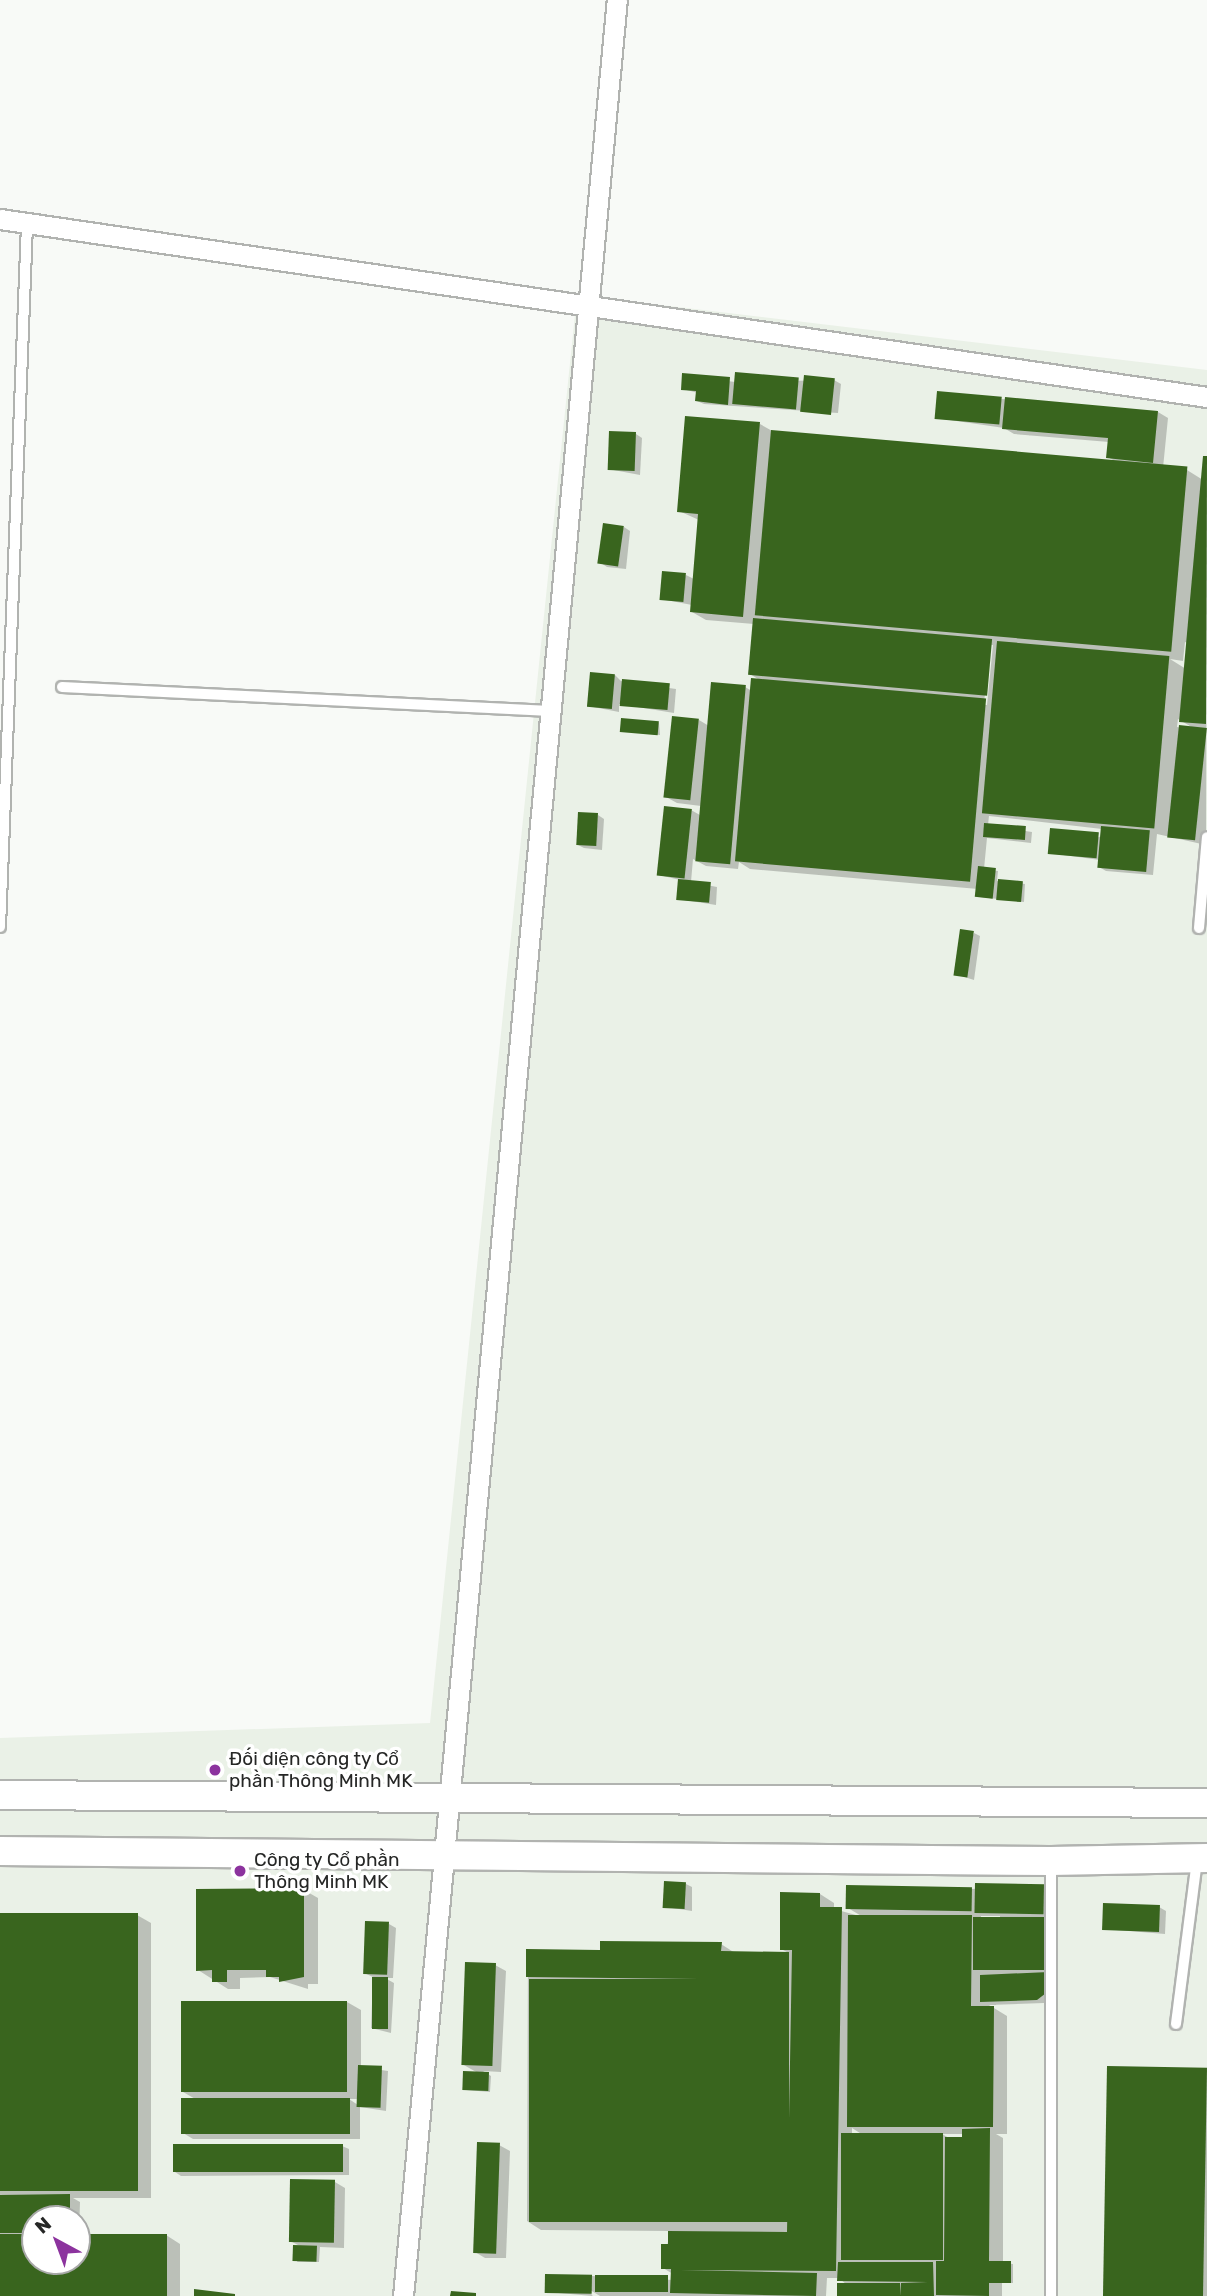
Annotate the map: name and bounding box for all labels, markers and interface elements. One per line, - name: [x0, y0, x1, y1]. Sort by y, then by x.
- place label: Đối diện công ty Cổ phần Thông Minh MK: [229, 1748, 413, 1792]
- marker: Đối diện công ty Cổ phần Thông Minh MK: [207, 1762, 223, 1778]
- place label: Công ty Cổ phần Thông Minh MK: [254, 1849, 400, 1893]
- marker: Công ty Cổ phần Thông Minh MK: [232, 1863, 248, 1879]
- north arrow: [21, 2205, 91, 2275]
- text: N: [30, 2212, 56, 2238]

